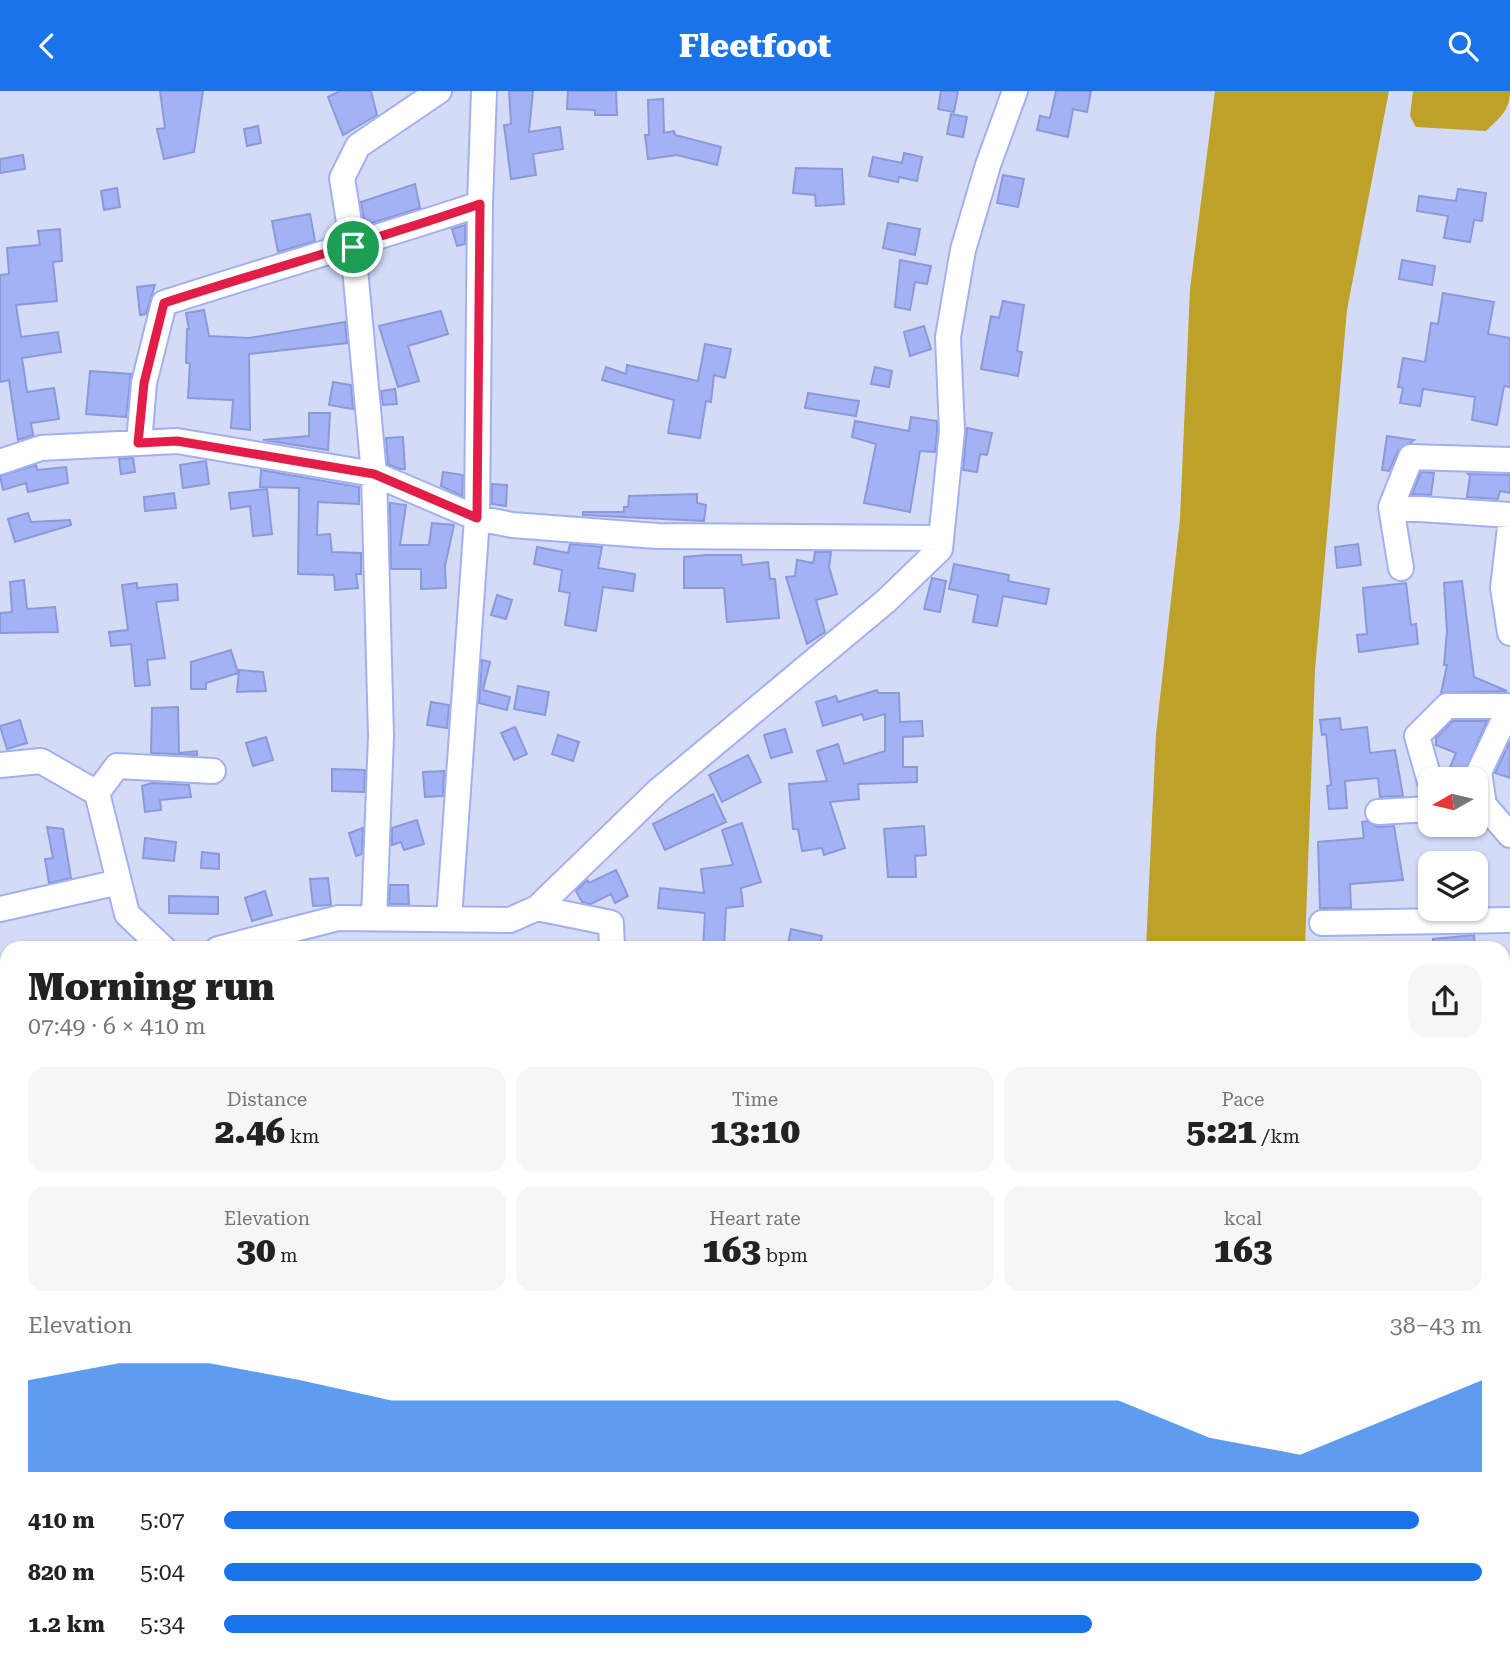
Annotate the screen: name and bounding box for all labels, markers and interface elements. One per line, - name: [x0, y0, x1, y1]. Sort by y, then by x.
- icon: back: [28, 27, 66, 65]
- text: Fleetfoot: [679, 27, 831, 65]
- icon: search: [1444, 27, 1482, 65]
- pin: [323, 217, 383, 277]
- icon: arrive: [334, 228, 372, 266]
- north arrow: [1418, 767, 1488, 837]
- map controls: [1418, 767, 1488, 921]
- button: layers: [1418, 851, 1488, 921]
- button: share: [1408, 964, 1482, 1038]
- text: Morning run: [28, 965, 275, 1009]
- text: 07:49 · 6 × 410 m: [28, 1013, 206, 1040]
- text: Distance: [227, 1088, 307, 1111]
- text: Time: [732, 1088, 778, 1111]
- text: Pace: [1222, 1088, 1264, 1111]
- text: 2.46: [215, 1111, 285, 1152]
- text: 13:10: [710, 1111, 800, 1152]
- text: 5:21: [1186, 1111, 1257, 1152]
- text: km: [285, 1125, 319, 1148]
- text: /km: [1257, 1125, 1300, 1148]
- text: Elevation: [224, 1207, 310, 1230]
- text: Heart rate: [709, 1207, 801, 1230]
- text: kcal: [1224, 1207, 1262, 1230]
- text: 30: [236, 1230, 276, 1271]
- text: 163: [702, 1230, 761, 1271]
- text: 163: [1214, 1230, 1272, 1271]
- text: m: [276, 1244, 298, 1267]
- text: bpm: [761, 1244, 808, 1267]
- text: Elevation: [28, 1312, 132, 1339]
- text: 38–43 m: [1390, 1312, 1482, 1339]
- text: 410 m: [28, 1507, 95, 1534]
- text: 5:07: [140, 1507, 185, 1534]
- text: 820 m: [28, 1559, 95, 1586]
- text: 5:04: [140, 1559, 185, 1586]
- text: 1.2 km: [28, 1611, 105, 1638]
- text: 5:34: [140, 1611, 185, 1638]

